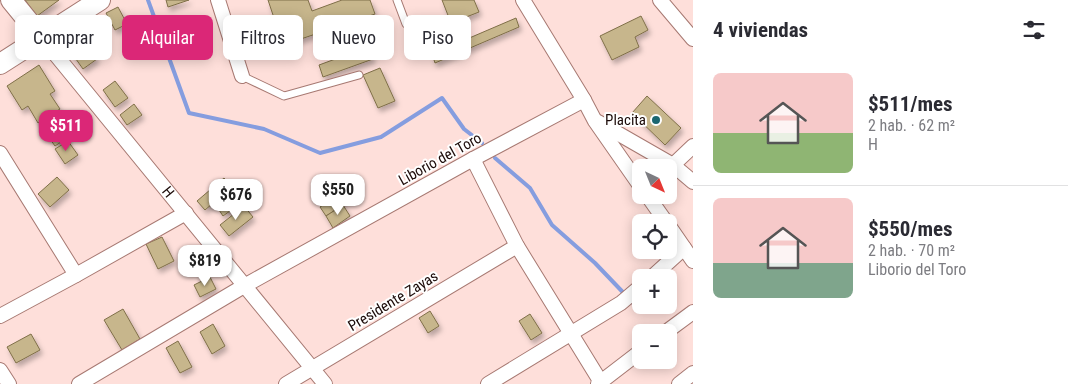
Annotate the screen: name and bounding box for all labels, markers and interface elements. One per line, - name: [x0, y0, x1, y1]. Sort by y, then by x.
- chip: Comprar: [15, 15, 112, 60]
- chip: Alquilar: [122, 15, 213, 60]
- chip: Filtros: [223, 15, 303, 60]
- chip: Nuevo: [313, 15, 394, 60]
- chip: Piso: [404, 15, 471, 60]
- icon: filters: [1020, 16, 1048, 44]
- text: 4 viviendas: [713, 18, 808, 42]
- text: $511/mes: [868, 92, 953, 116]
- icon: home: [753, 93, 813, 153]
- pin: $511: [36, 110, 96, 152]
- place label: Placita: [605, 111, 646, 129]
- marker: Placita: [650, 114, 662, 126]
- text: $511: [50, 116, 82, 135]
- text: 2 hab. · 62 m²: [868, 116, 955, 135]
- street label: Liborio del Toro: [395, 129, 485, 189]
- text: H: [868, 135, 878, 154]
- north arrow: [632, 159, 678, 204]
- map controls: [632, 159, 677, 369]
- pin: $550: [308, 174, 368, 216]
- pin: $676: [206, 178, 266, 221]
- text: $550: [322, 180, 354, 199]
- street label: H: [158, 183, 178, 201]
- text: $676: [220, 185, 252, 204]
- button: locate: [632, 214, 677, 259]
- text: $550/mes: [868, 217, 953, 241]
- icon: home: [753, 218, 813, 278]
- text: 2 hab. · 70 m²: [868, 241, 955, 260]
- pin: $819: [175, 244, 235, 287]
- text: $819: [189, 251, 221, 270]
- text: Liborio del Toro: [868, 260, 966, 279]
- street label: Presidente Zayas: [345, 267, 441, 335]
- button: +: [632, 269, 677, 314]
- button: −: [632, 324, 677, 369]

